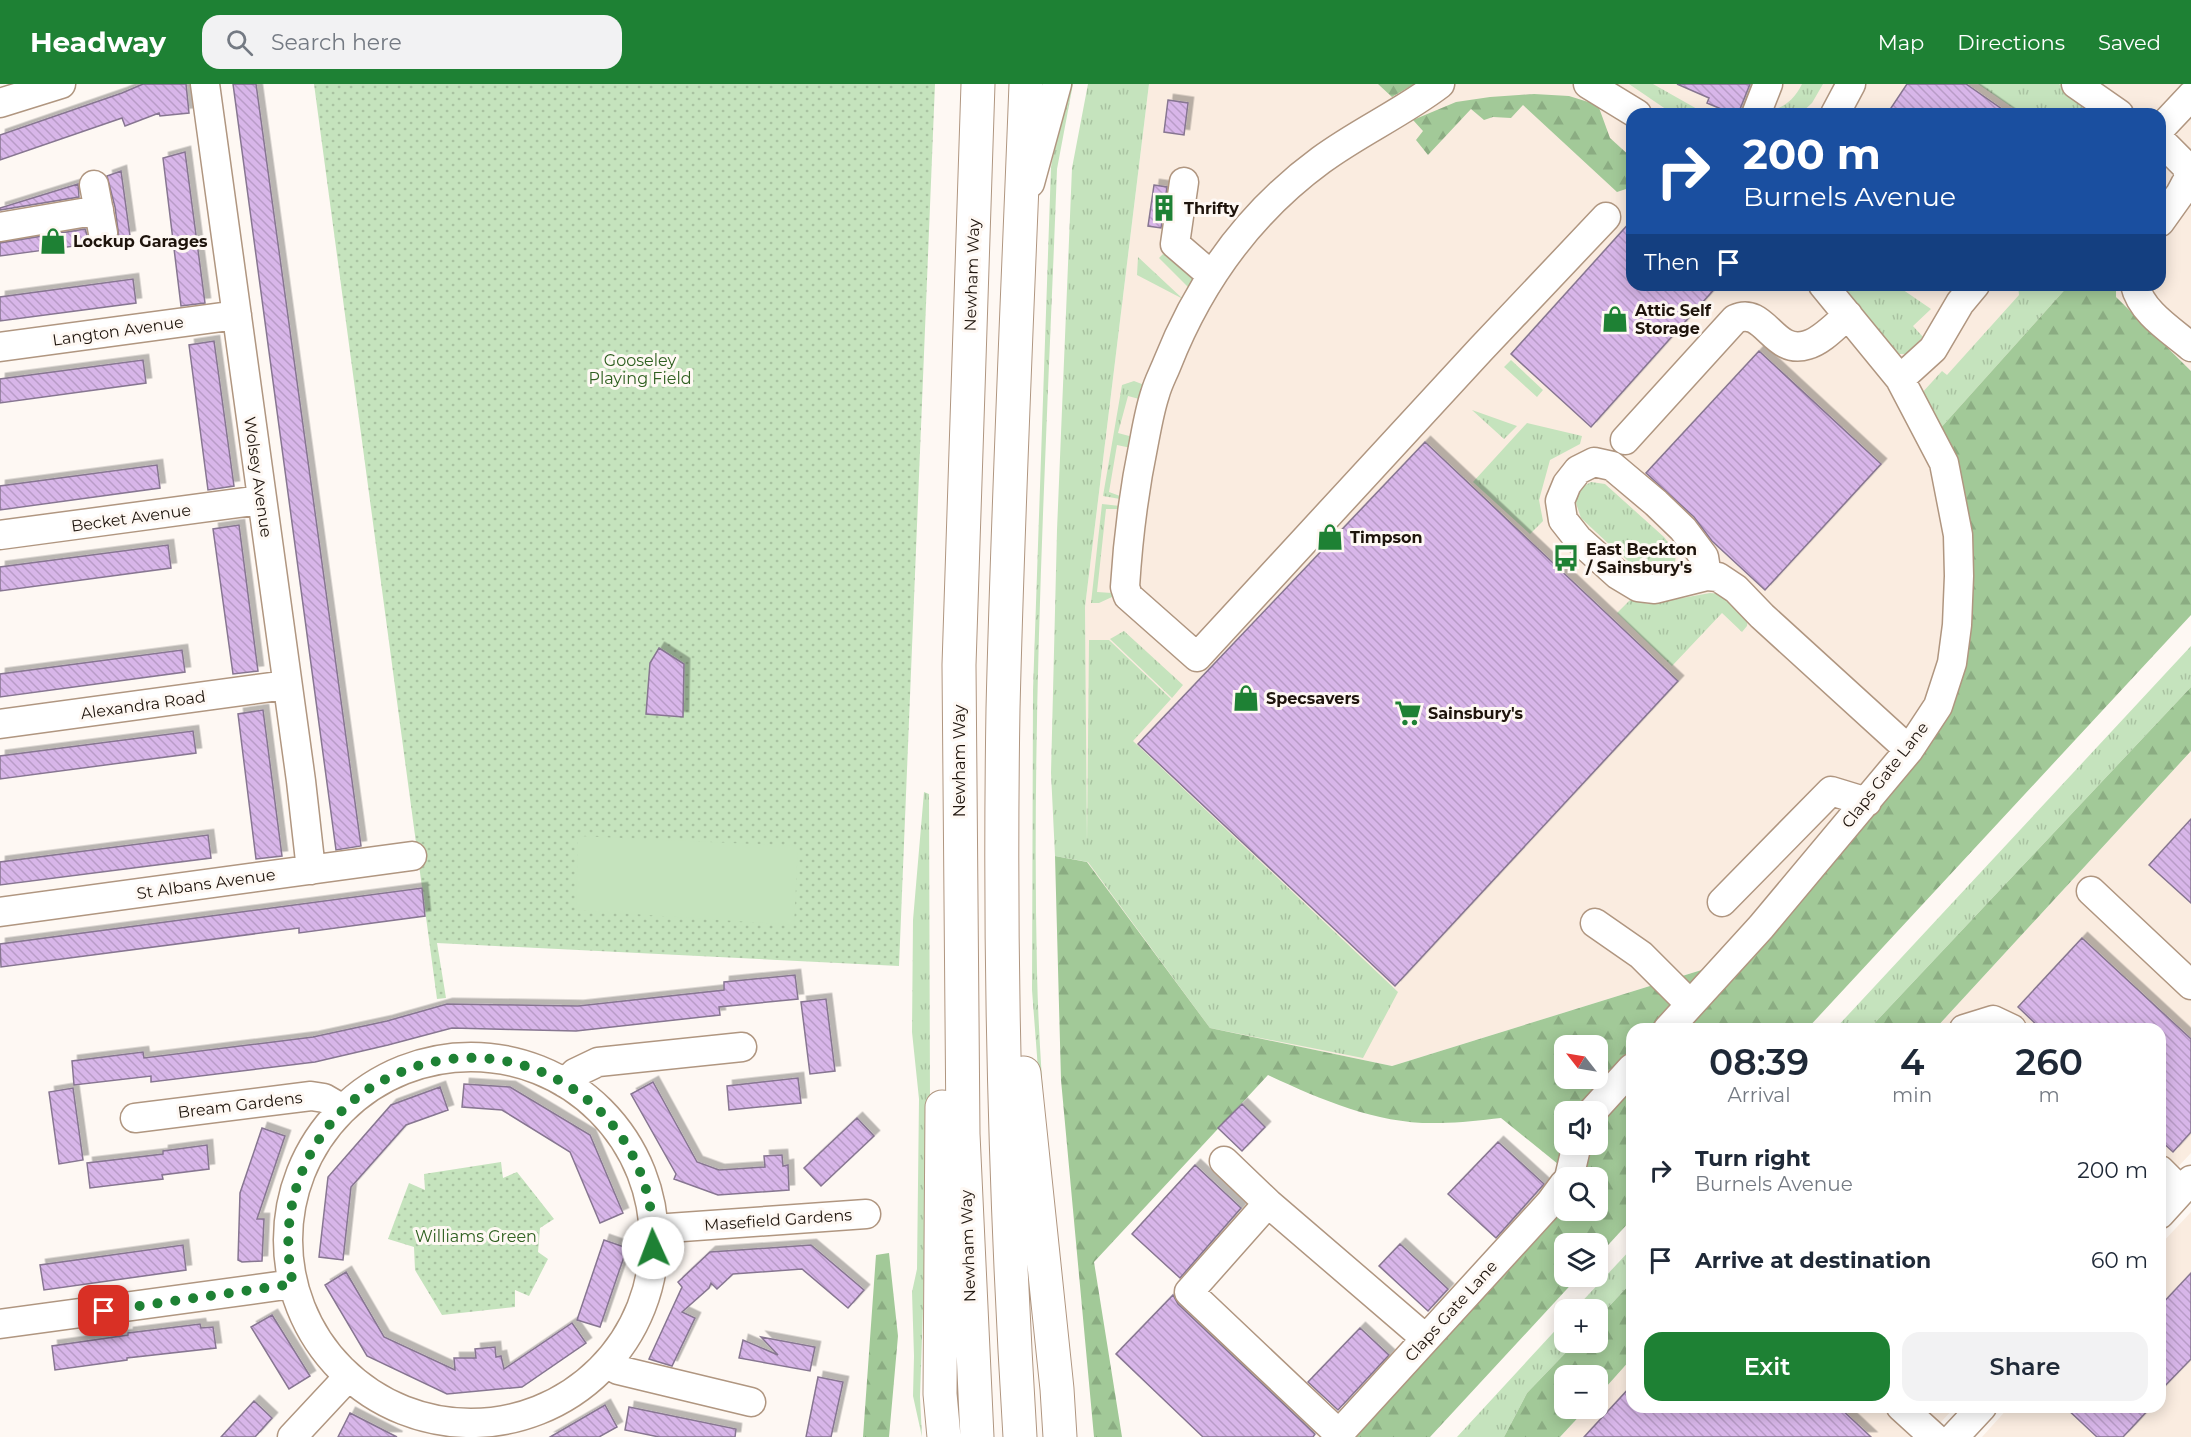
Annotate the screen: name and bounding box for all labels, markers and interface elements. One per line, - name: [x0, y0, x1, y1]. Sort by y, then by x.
- search box: [202, 15, 622, 69]
- text: Headway: [30, 25, 166, 59]
- icon: search: [223, 26, 256, 59]
- text: Search here: [271, 29, 402, 56]
- text: Map: [1878, 30, 1924, 55]
- text: Directions: [1957, 30, 2065, 55]
- text: Saved: [2098, 30, 2161, 55]
- text: 200 m: [1743, 128, 1881, 180]
- icon: right: [1644, 132, 1722, 210]
- text: Burnels Avenue: [1743, 180, 1956, 213]
- building icon: Thrifty: [1149, 193, 1179, 223]
- place label: Thrifty: [1184, 199, 1239, 218]
- street label: Newham Way: [961, 218, 983, 332]
- shop icon: Lockup Garages: [38, 226, 68, 256]
- place label: Lockup Garages: [73, 232, 208, 251]
- icon: arrive: [1712, 246, 1745, 279]
- text: Then: [1644, 249, 1700, 276]
- place label: Attic Self Storage: [1634, 301, 1712, 338]
- shop icon: Attic Self Storage: [1600, 304, 1630, 334]
- street label: Langton Avenue: [51, 312, 185, 350]
- park label: Gooseley Playing Field: [588, 351, 692, 388]
- street label: Wolsey Avenue: [240, 415, 276, 539]
- street label: Becket Avenue: [70, 500, 192, 536]
- shop icon: Timpson: [1315, 522, 1345, 552]
- place label: Timpson: [1350, 528, 1423, 547]
- place label: East Beckton / Sainsbury's: [1585, 540, 1697, 577]
- bus stop icon: East Beckton / Sainsbury's: [1551, 543, 1581, 573]
- shop icon: Specsavers: [1231, 683, 1261, 713]
- street label: Alexandra Road: [79, 687, 207, 723]
- place label: Specsavers: [1266, 689, 1360, 708]
- supermarket icon: Sainsbury's: [1393, 698, 1423, 728]
- street label: Newham Way: [950, 704, 969, 817]
- place label: Sainsbury's: [1428, 704, 1524, 723]
- street label: Claps Gate Lane: [1838, 718, 1932, 832]
- street label: St Albans Avenue: [135, 865, 277, 903]
- north arrow: [1554, 1035, 1608, 1089]
- map controls: [1554, 1035, 1608, 1419]
- text: 08:39: [1709, 1040, 1809, 1084]
- text: 4: [1900, 1040, 1924, 1084]
- text: 260: [2015, 1040, 2083, 1084]
- text: Arrival: [1727, 1083, 1791, 1107]
- text: min: [1892, 1083, 1932, 1107]
- text: m: [2038, 1083, 2060, 1107]
- street label: Bream Gardens: [177, 1088, 304, 1122]
- button: sound: [1554, 1101, 1608, 1155]
- text: Turn right: [1695, 1145, 1810, 1172]
- icon: right: [1644, 1154, 1677, 1187]
- text: 200 m: [2077, 1157, 2148, 1184]
- button: search: [1554, 1167, 1608, 1221]
- text: Burnels Avenue: [1695, 1172, 1853, 1196]
- street label: Newham Way: [957, 1189, 979, 1303]
- street label: Masefield Gardens: [703, 1205, 853, 1235]
- position arrow: [621, 1216, 685, 1280]
- park label: Williams Green: [415, 1227, 537, 1246]
- button: layers: [1554, 1233, 1608, 1287]
- icon: arrive: [1644, 1244, 1677, 1277]
- text: Arrive at destination: [1695, 1247, 1931, 1274]
- text: 60 m: [2091, 1247, 2148, 1274]
- street label: Claps Gate Lane: [1401, 1257, 1501, 1365]
- pin: [78, 1285, 129, 1336]
- icon: arrive: [87, 1294, 120, 1327]
- button: +: [1554, 1299, 1608, 1353]
- button: Exit: [1644, 1332, 1890, 1401]
- button: Share: [1902, 1332, 2148, 1401]
- button: −: [1554, 1365, 1608, 1419]

